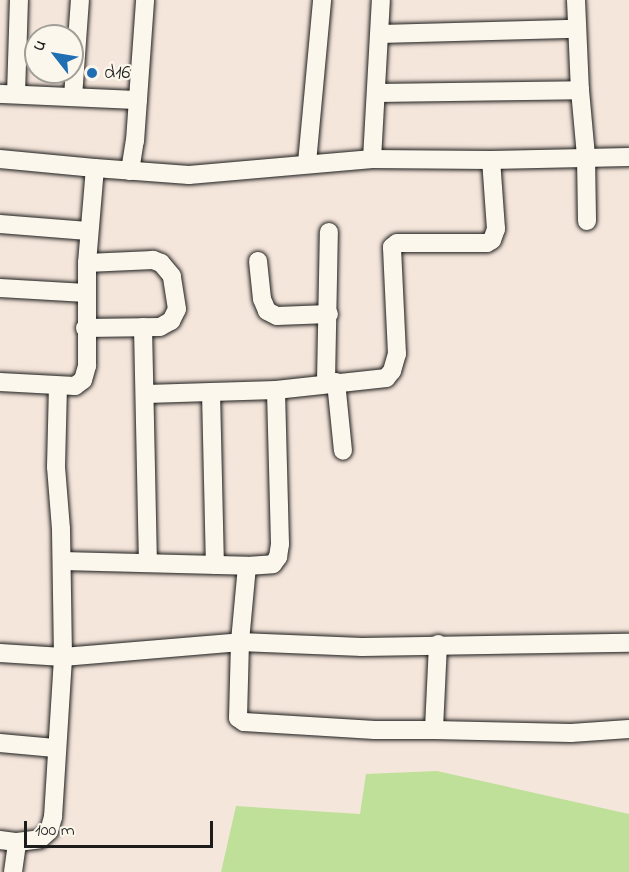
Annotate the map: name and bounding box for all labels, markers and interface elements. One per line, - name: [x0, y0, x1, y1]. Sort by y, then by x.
- north arrow: [24, 24, 84, 84]
- text: U: [27, 35, 53, 56]
- place label: d16: [104, 61, 130, 85]
- marker: d16: [85, 66, 99, 80]
- scale bar: [27, 809, 216, 847]
- text: 100 m: [35, 818, 75, 844]

